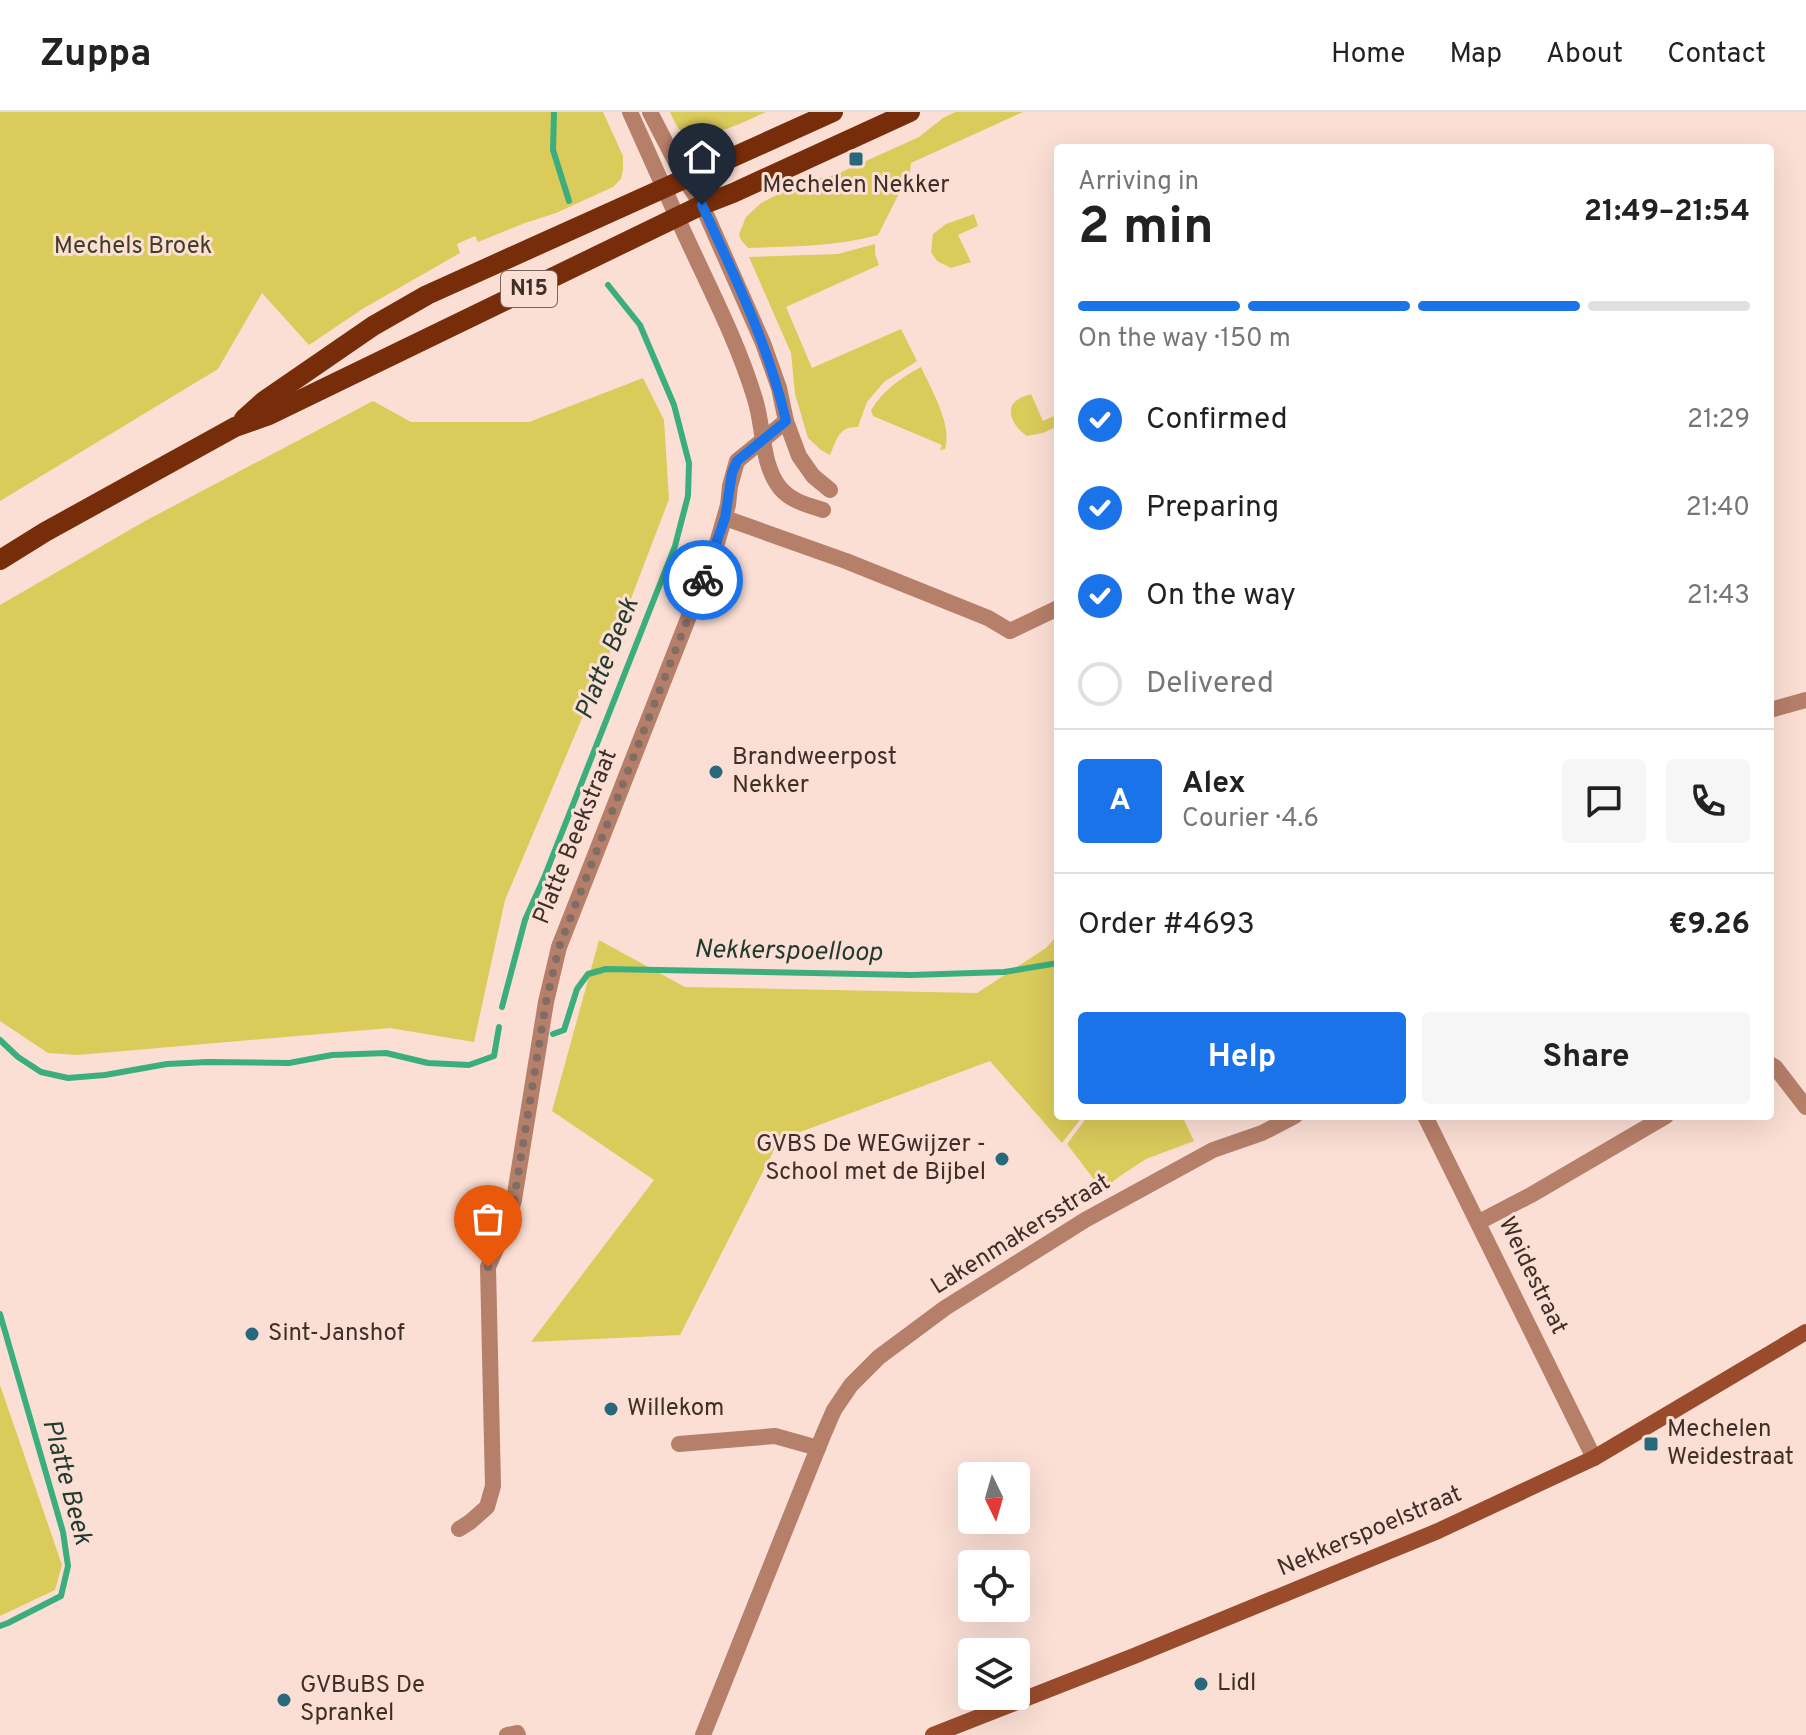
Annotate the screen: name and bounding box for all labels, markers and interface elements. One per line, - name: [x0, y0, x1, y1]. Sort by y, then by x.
- text: Zuppa: [40, 31, 152, 80]
- text: Home: [1331, 37, 1405, 73]
- text: Map: [1449, 37, 1502, 73]
- text: About: [1546, 37, 1623, 73]
- text: Contact: [1667, 37, 1766, 73]
- pin: [668, 123, 736, 205]
- icon: home: [680, 135, 724, 179]
- marker: Mechelen Nekker: [847, 150, 865, 168]
- text: Arriving in: [1078, 166, 1199, 199]
- place label: Mechelen Nekker: [762, 171, 950, 201]
- text: 21:49–21:54: [1584, 194, 1750, 231]
- text: 2 min: [1078, 196, 1214, 262]
- park label: Mechels Broek: [54, 232, 212, 262]
- road number: N15: [501, 271, 557, 307]
- text: On the way · 150 m: [1078, 323, 1291, 356]
- icon: check: [1078, 398, 1122, 442]
- text: Confirmed: [1146, 402, 1288, 439]
- text: 21:29: [1687, 404, 1750, 437]
- icon: check: [1078, 486, 1122, 530]
- text: Preparing: [1146, 490, 1279, 527]
- text: 21:40: [1686, 492, 1750, 525]
- courier: [663, 540, 743, 620]
- icon: bike: [681, 558, 725, 602]
- icon: check: [1078, 574, 1122, 618]
- text: On the way: [1146, 578, 1296, 615]
- text: 21:43: [1687, 580, 1750, 613]
- water label: Platte Beek: [569, 592, 648, 725]
- text: Delivered: [1146, 666, 1274, 703]
- place label: Brandweerpost Nekker: [732, 743, 897, 801]
- street label: Platte Beekstraat: [527, 745, 625, 929]
- button: chat: [1562, 759, 1646, 843]
- button: phone: [1666, 759, 1750, 843]
- marker: Brandweerpost Nekker: [707, 763, 725, 781]
- text: Alex: [1182, 766, 1246, 803]
- text: A: [1109, 783, 1131, 820]
- text: Courier · 4.6: [1182, 803, 1319, 836]
- text: Order #4693: [1078, 907, 1255, 944]
- text: €9.26: [1668, 907, 1750, 944]
- water label: Nekkerspoelloop: [694, 934, 883, 970]
- button: Help: [1078, 1012, 1406, 1104]
- button: Share: [1422, 1012, 1750, 1104]
- place label: GVBS De WEGwijzer - School met de Bijbel: [756, 1130, 986, 1188]
- marker: GVBS De WEGwijzer - School met de Bijbel: [993, 1150, 1011, 1168]
- street label: Lakenmakersstraat: [926, 1168, 1116, 1302]
- pin: [454, 1185, 522, 1267]
- icon: bag: [466, 1197, 510, 1241]
- street label: Weidestraat: [1491, 1212, 1573, 1340]
- place label: Sint-Janshof: [268, 1319, 405, 1349]
- marker: Sint-Janshof: [243, 1325, 261, 1343]
- place label: Willekom: [627, 1394, 724, 1424]
- marker: Willekom: [602, 1400, 620, 1418]
- place label: Mechelen Weidestraat: [1667, 1415, 1794, 1473]
- water label: Platte Beek: [33, 1416, 99, 1549]
- marker: Mechelen Weidestraat: [1642, 1435, 1660, 1453]
- north arrow: [958, 1462, 1030, 1534]
- map controls: [958, 1462, 1030, 1710]
- street label: Nekkerspoelstraat: [1273, 1480, 1467, 1584]
- button: locate: [958, 1550, 1030, 1622]
- button: layers: [958, 1638, 1030, 1710]
- place label: Lidl: [1217, 1669, 1256, 1699]
- place label: GVBuBS De Sprankel: [300, 1671, 425, 1729]
- marker: Lidl: [1192, 1675, 1210, 1693]
- marker: GVBuBS De Sprankel: [275, 1691, 293, 1709]

